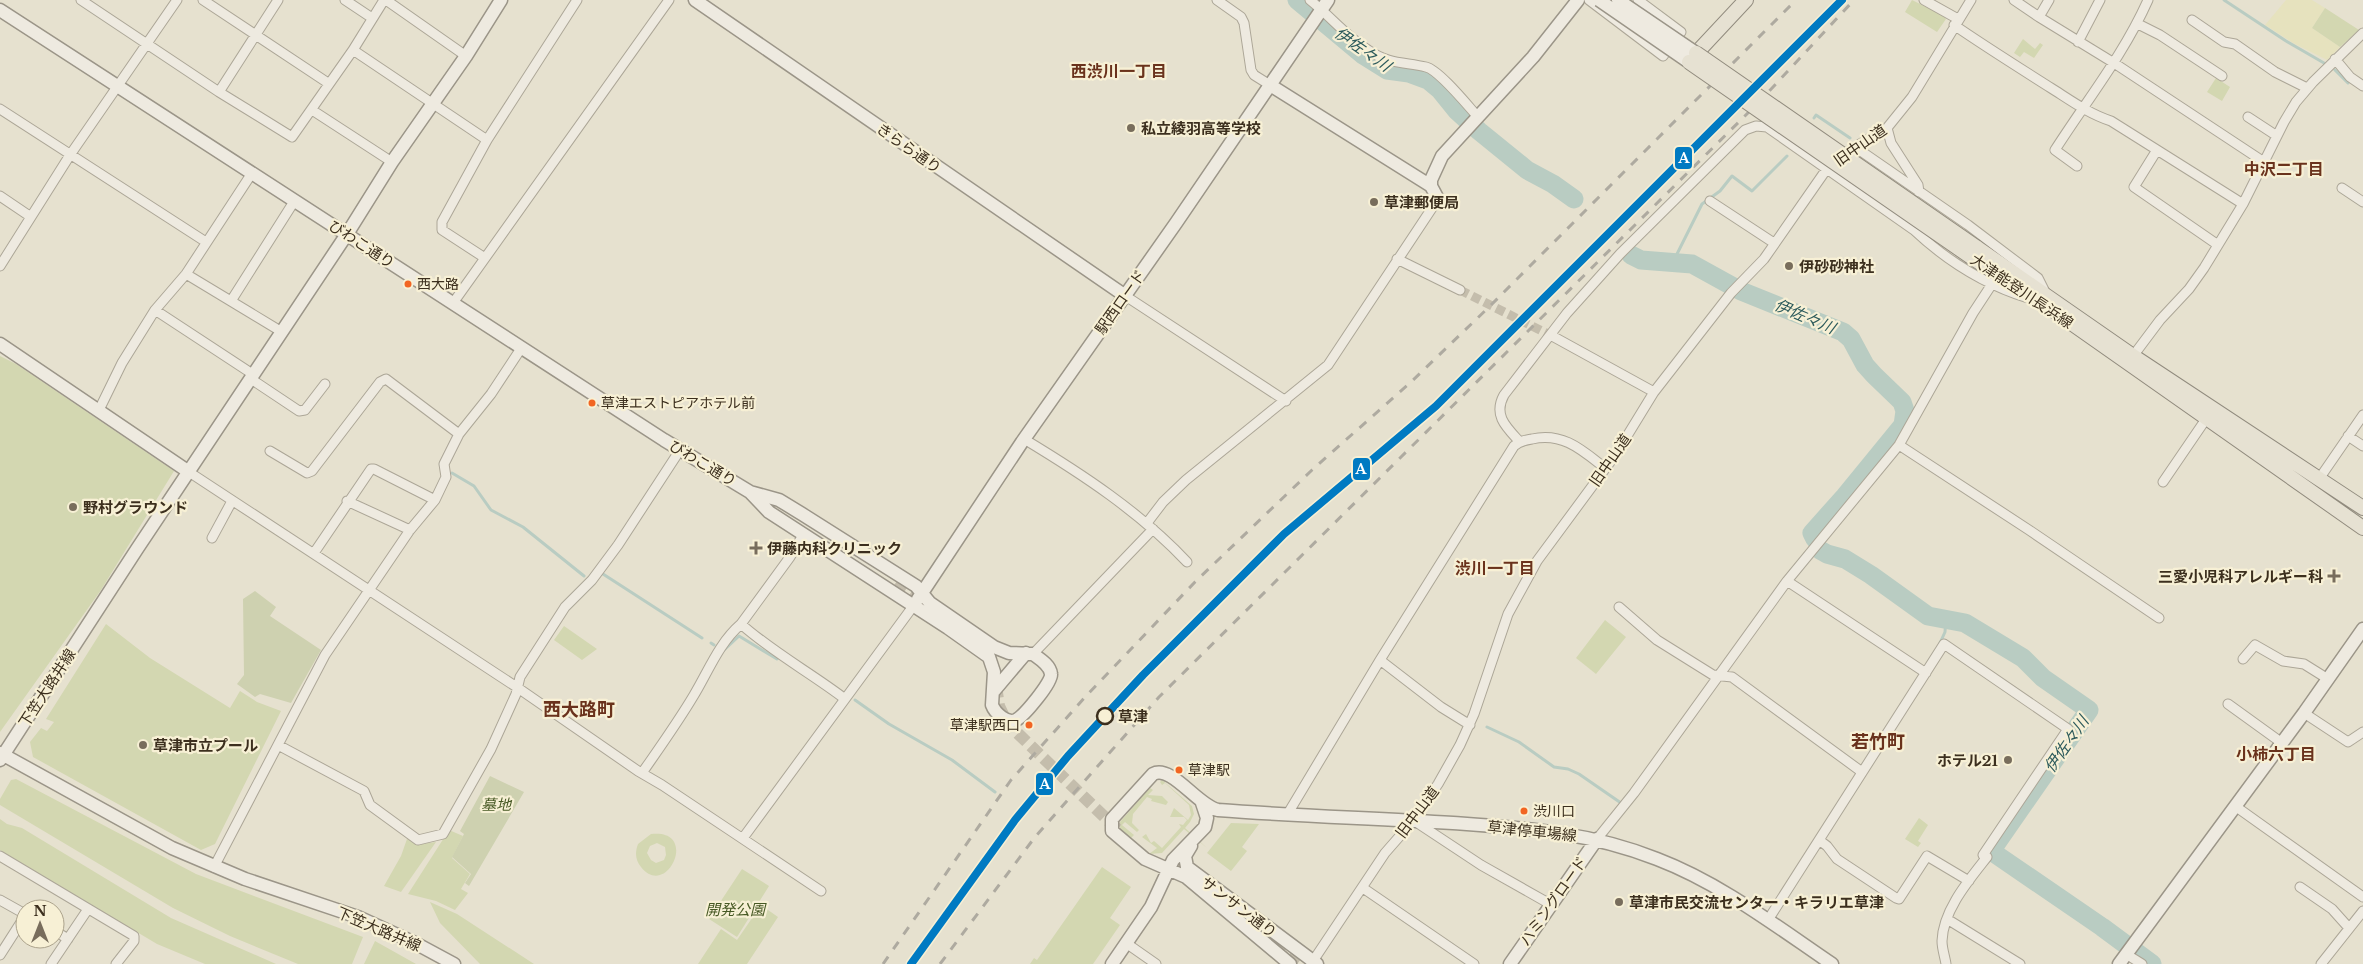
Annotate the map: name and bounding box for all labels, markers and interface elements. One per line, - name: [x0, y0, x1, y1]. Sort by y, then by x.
- water label: 伊佐々川: [1331, 22, 1397, 77]
- district label: 西渋川一丁目: [1071, 61, 1167, 81]
- street label: きらら通り: [873, 119, 945, 177]
- place label: 私立綾羽高等学校: [1141, 119, 1261, 138]
- street label: 旧中山道: [1830, 120, 1890, 170]
- marker: 私立綾羽高等学校: [1125, 122, 1137, 134]
- line badge: A: [1674, 146, 1693, 170]
- text: A: [1677, 149, 1690, 167]
- district label: 中沢二丁目: [2244, 159, 2324, 179]
- place label: 草津郵便局: [1384, 193, 1459, 212]
- marker: 草津郵便局: [1368, 196, 1380, 208]
- street label: びわこ通り: [325, 216, 399, 272]
- street label: 大津能登川長浜線: [1967, 250, 2077, 332]
- place label: 伊砂砂神社: [1799, 257, 1874, 276]
- marker: 伊砂砂神社: [1783, 260, 1795, 272]
- street label: 駅西ロード: [1091, 266, 1149, 338]
- place label: 西大路: [417, 275, 459, 293]
- marker: 西大路: [403, 279, 413, 289]
- water label: 伊佐々川: [1772, 294, 1840, 338]
- place label: 草津エストピアホテル前: [601, 394, 755, 412]
- marker: 草津エストピアホテル前: [587, 398, 597, 408]
- street label: 旧中山道: [1585, 430, 1635, 490]
- street label: びわこ通り: [666, 436, 740, 490]
- line badge: A: [1352, 457, 1371, 481]
- text: A: [1354, 460, 1367, 478]
- place label: 野村グラウンド: [83, 498, 188, 517]
- marker: 野村グラウンド: [67, 501, 79, 513]
- place label: 伊藤内科クリニック: [767, 539, 902, 558]
- marker: 伊藤内科クリニック: [749, 541, 763, 555]
- district label: 渋川一丁目: [1455, 558, 1535, 578]
- place label: 三愛小児科アレルギー科: [2158, 567, 2323, 586]
- marker: 三愛小児科アレルギー科: [2327, 569, 2341, 583]
- street label: 下笠大路井線: [15, 645, 79, 731]
- district label: 西大路町: [543, 699, 615, 721]
- marker: 草津: [1096, 707, 1114, 725]
- place label: 草津: [1118, 707, 1148, 726]
- water label: 伊佐々川: [2039, 710, 2094, 776]
- place label: 草津駅西口: [950, 716, 1020, 734]
- marker: 草津駅西口: [1024, 720, 1034, 730]
- district label: 若竹町: [1851, 731, 1905, 753]
- place label: 草津市立プール: [153, 736, 258, 755]
- marker: 草津市立プール: [137, 739, 149, 751]
- district label: 小柿六丁目: [2236, 744, 2316, 764]
- place label: ホテル21: [1937, 751, 1998, 770]
- marker: ホテル21: [2002, 754, 2014, 766]
- place label: 草津駅: [1188, 761, 1230, 779]
- marker: 草津駅: [1174, 765, 1184, 775]
- line badge: A: [1035, 772, 1054, 796]
- text: A: [1038, 775, 1051, 793]
- street label: 旧中山道: [1391, 782, 1443, 842]
- park label: 墓地: [481, 795, 513, 814]
- place label: 渋川口: [1533, 802, 1575, 820]
- marker: 渋川口: [1519, 806, 1529, 816]
- street label: 草津停車場線: [1486, 817, 1578, 845]
- street label: ハミングロード: [1515, 853, 1591, 949]
- street label: サンサン通り: [1197, 872, 1281, 942]
- place label: 草津市民交流センター・キラリエ草津: [1629, 893, 1884, 912]
- marker: 草津市民交流センター・キラリエ草津: [1613, 896, 1625, 908]
- north arrow: [15, 899, 65, 949]
- park label: 開発公園: [705, 900, 767, 919]
- text: N: [33, 902, 47, 920]
- street label: 下笠大路井線: [334, 903, 424, 955]

